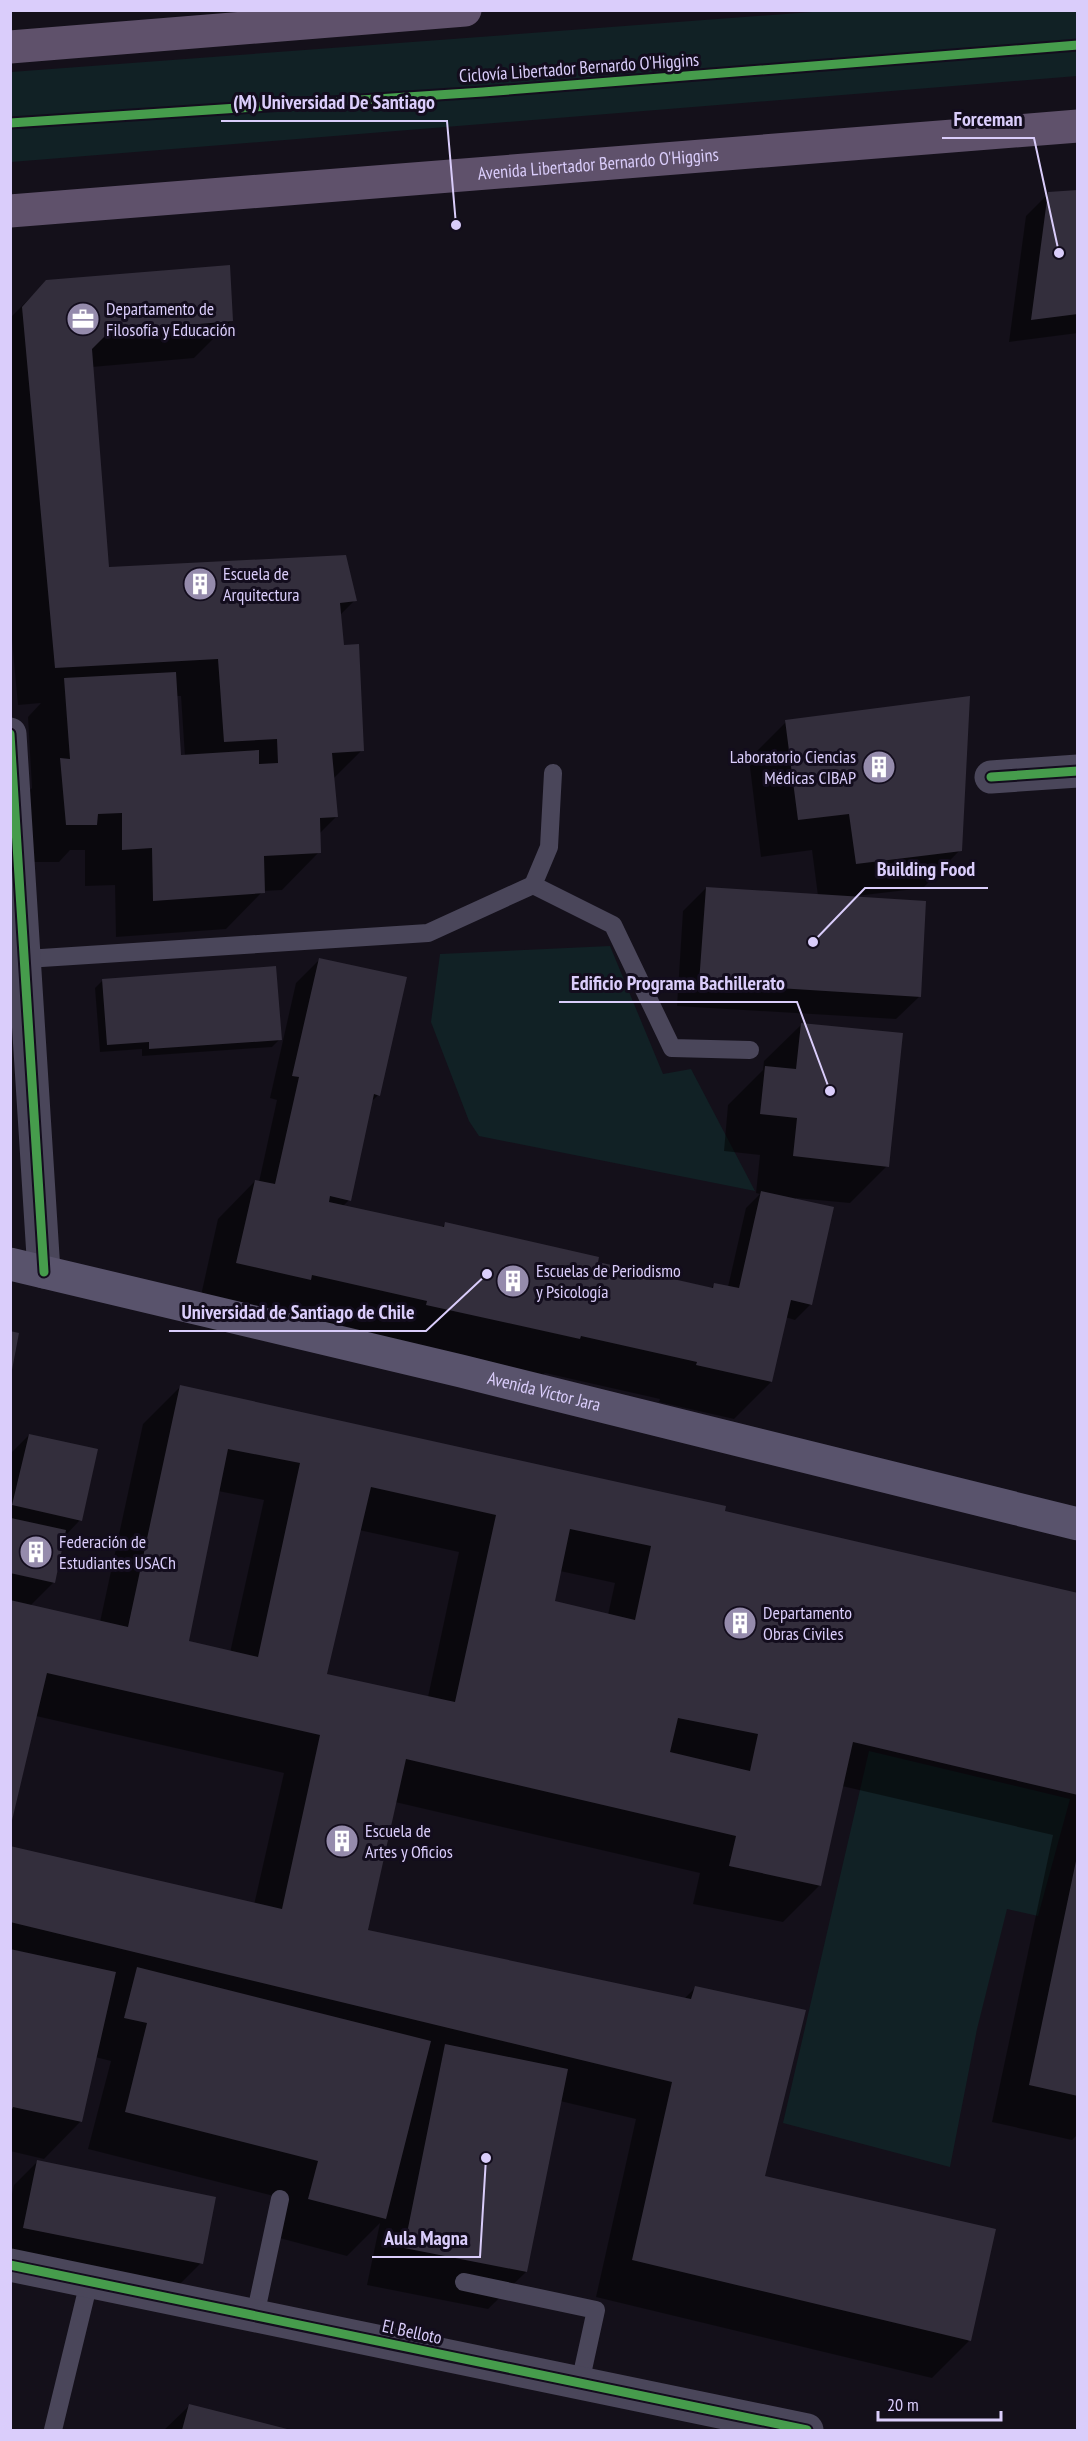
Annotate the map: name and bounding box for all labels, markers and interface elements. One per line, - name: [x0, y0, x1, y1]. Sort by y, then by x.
- street label: Ciclovía Libertador Bernardo O'Higgins: [458, 48, 700, 87]
- callout: (M) Universidad De Santiago: [221, 83, 447, 121]
- text: (M) Universidad De Santiago: [233, 89, 435, 115]
- callout: Forceman: [942, 100, 1034, 138]
- text: Forceman: [954, 106, 1022, 132]
- street label: Avenida Libertador Bernardo O'Higgins: [477, 143, 719, 185]
- place label: Departamento de Filosofía y Educación: [106, 297, 235, 341]
- office icon: Departamento de Filosofía y Educación: [65, 301, 101, 337]
- place label: Escuela de Arquitectura: [223, 562, 299, 606]
- building icon: Escuela de Arquitectura: [182, 566, 218, 602]
- place label: Laboratorio Ciencias Médicas CIBAP: [730, 745, 856, 789]
- building icon: Laboratorio Ciencias Médicas CIBAP: [861, 749, 897, 785]
- callout: Building Food: [865, 850, 988, 888]
- text: Building Food: [877, 856, 975, 882]
- callout: Edificio Programa Bachillerato: [559, 964, 797, 1002]
- text: Edificio Programa Bachillerato: [571, 970, 785, 996]
- place label: Escuelas de Periodismo y Psicología: [536, 1259, 681, 1303]
- building icon: Escuelas de Periodismo y Psicología: [495, 1263, 531, 1299]
- callout: Universidad de Santiago de Chile: [169, 1293, 426, 1331]
- text: Universidad de Santiago de Chile: [181, 1299, 415, 1325]
- street label: Avenida Víctor Jara: [485, 1366, 603, 1416]
- place label: Federación de Estudiantes USACh: [59, 1530, 176, 1574]
- building icon: Federación de Estudiantes USACh: [18, 1534, 54, 1570]
- place label: Departamento Obras Civiles: [763, 1601, 852, 1645]
- building icon: Departamento Obras Civiles: [722, 1605, 758, 1641]
- place label: Escuela de Artes y Oficios: [365, 1819, 453, 1863]
- building icon: Escuela de Artes y Oficios: [324, 1823, 360, 1859]
- callout: Aula Magna: [372, 2219, 480, 2257]
- text: Aula Magna: [383, 2225, 468, 2251]
- street label: El Belloto: [380, 2314, 444, 2349]
- scale bar: [878, 2384, 1001, 2422]
- text: 20 m: [887, 2393, 919, 2416]

